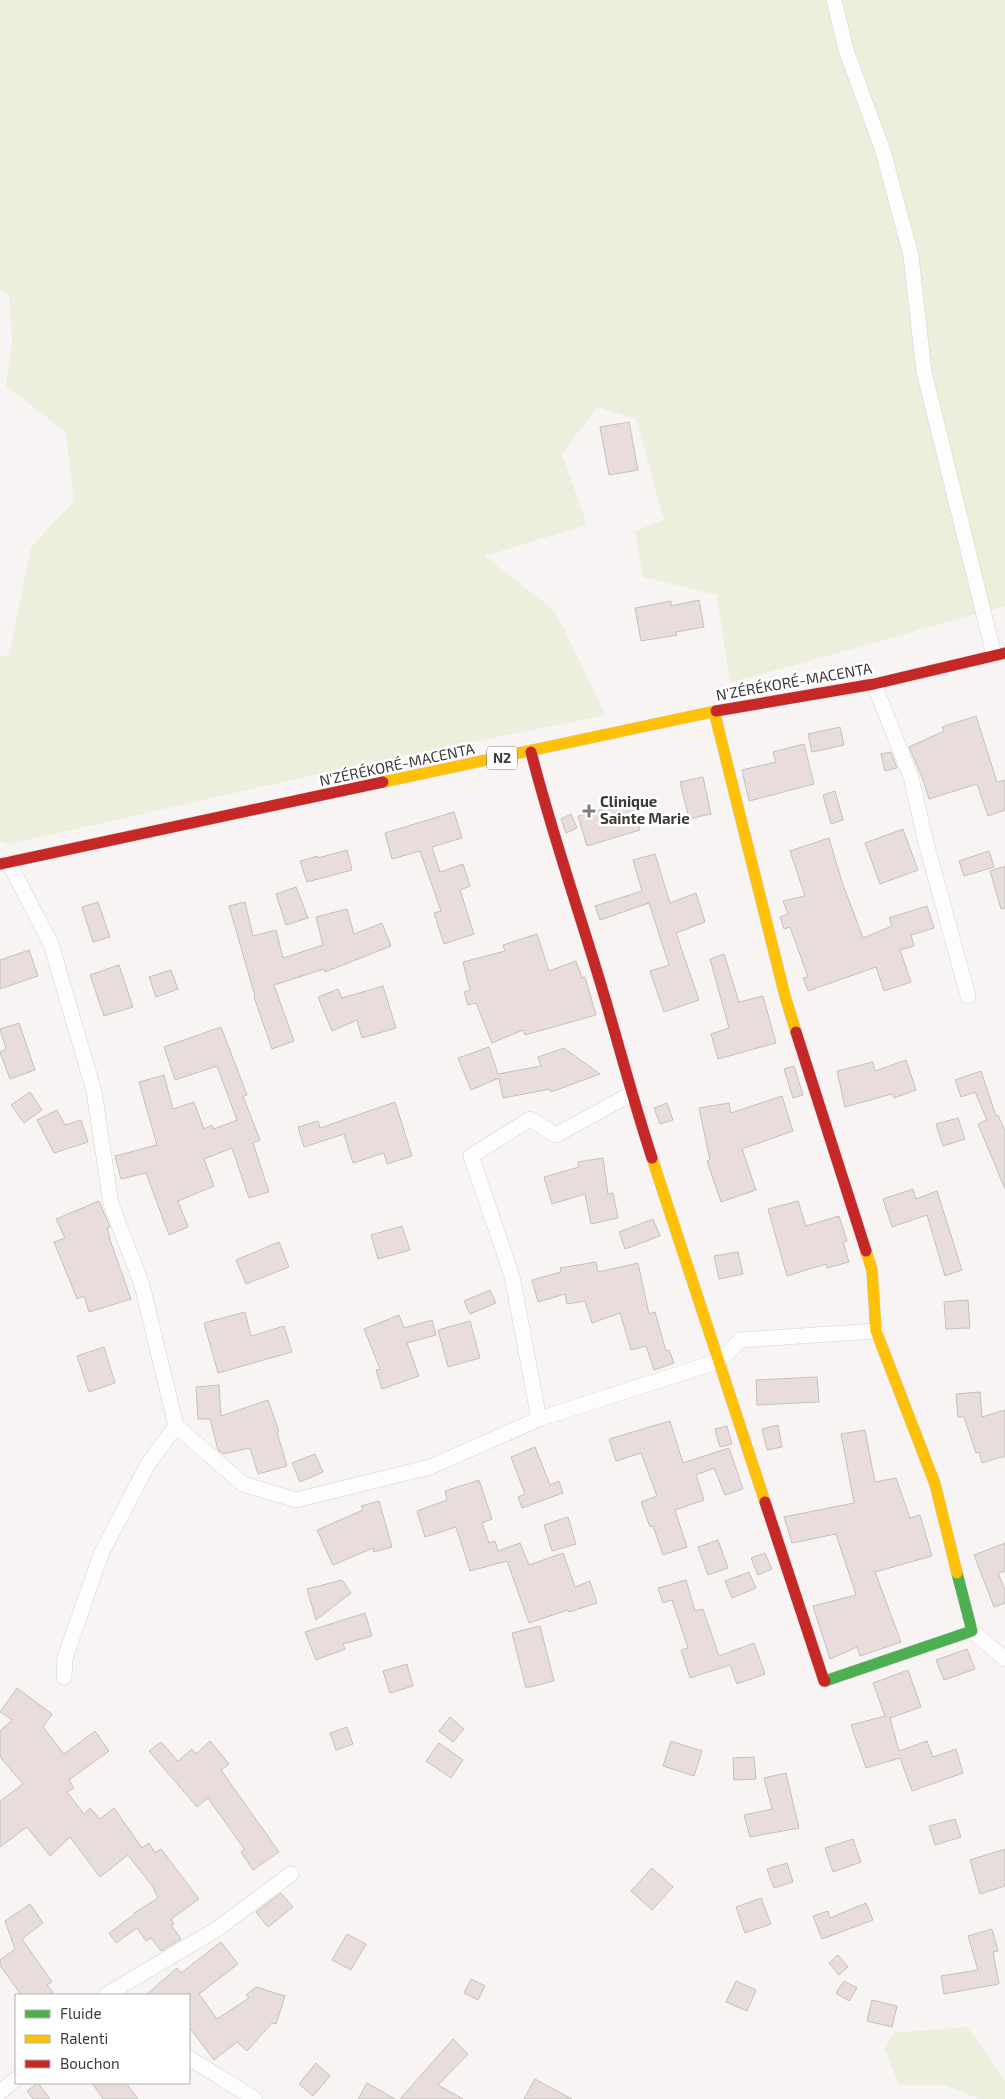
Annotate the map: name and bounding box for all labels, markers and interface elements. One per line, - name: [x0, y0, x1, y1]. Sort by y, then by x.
- street label: N'ZÉRÉKORÉ-MACENTA: [714, 658, 874, 704]
- street label: N'ZÉRÉKORÉ-MACENTA: [318, 739, 477, 789]
- road number: N2: [487, 746, 517, 770]
- place label: Clinique Sainte Marie: [600, 792, 690, 827]
- marker: Clinique Sainte Marie: [582, 804, 596, 818]
- legend: [15, 1994, 190, 2084]
- text: Fluide: [60, 2004, 101, 2022]
- text: Ralenti: [60, 2029, 108, 2047]
- text: Bouchon: [60, 2054, 120, 2072]

